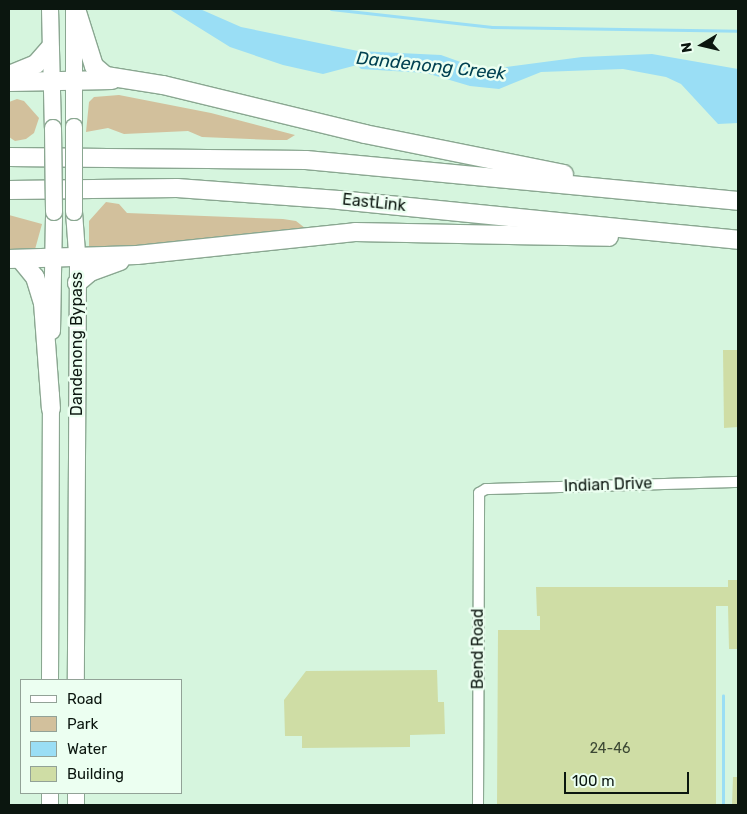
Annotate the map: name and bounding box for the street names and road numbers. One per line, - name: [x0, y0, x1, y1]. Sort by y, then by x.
- street label: EastLink: [341, 190, 407, 216]
- street label: Dandenong Bypass: [67, 272, 87, 416]
- street label: Indian Drive: [563, 474, 653, 496]
- street label: Bend Road: [468, 609, 488, 689]

